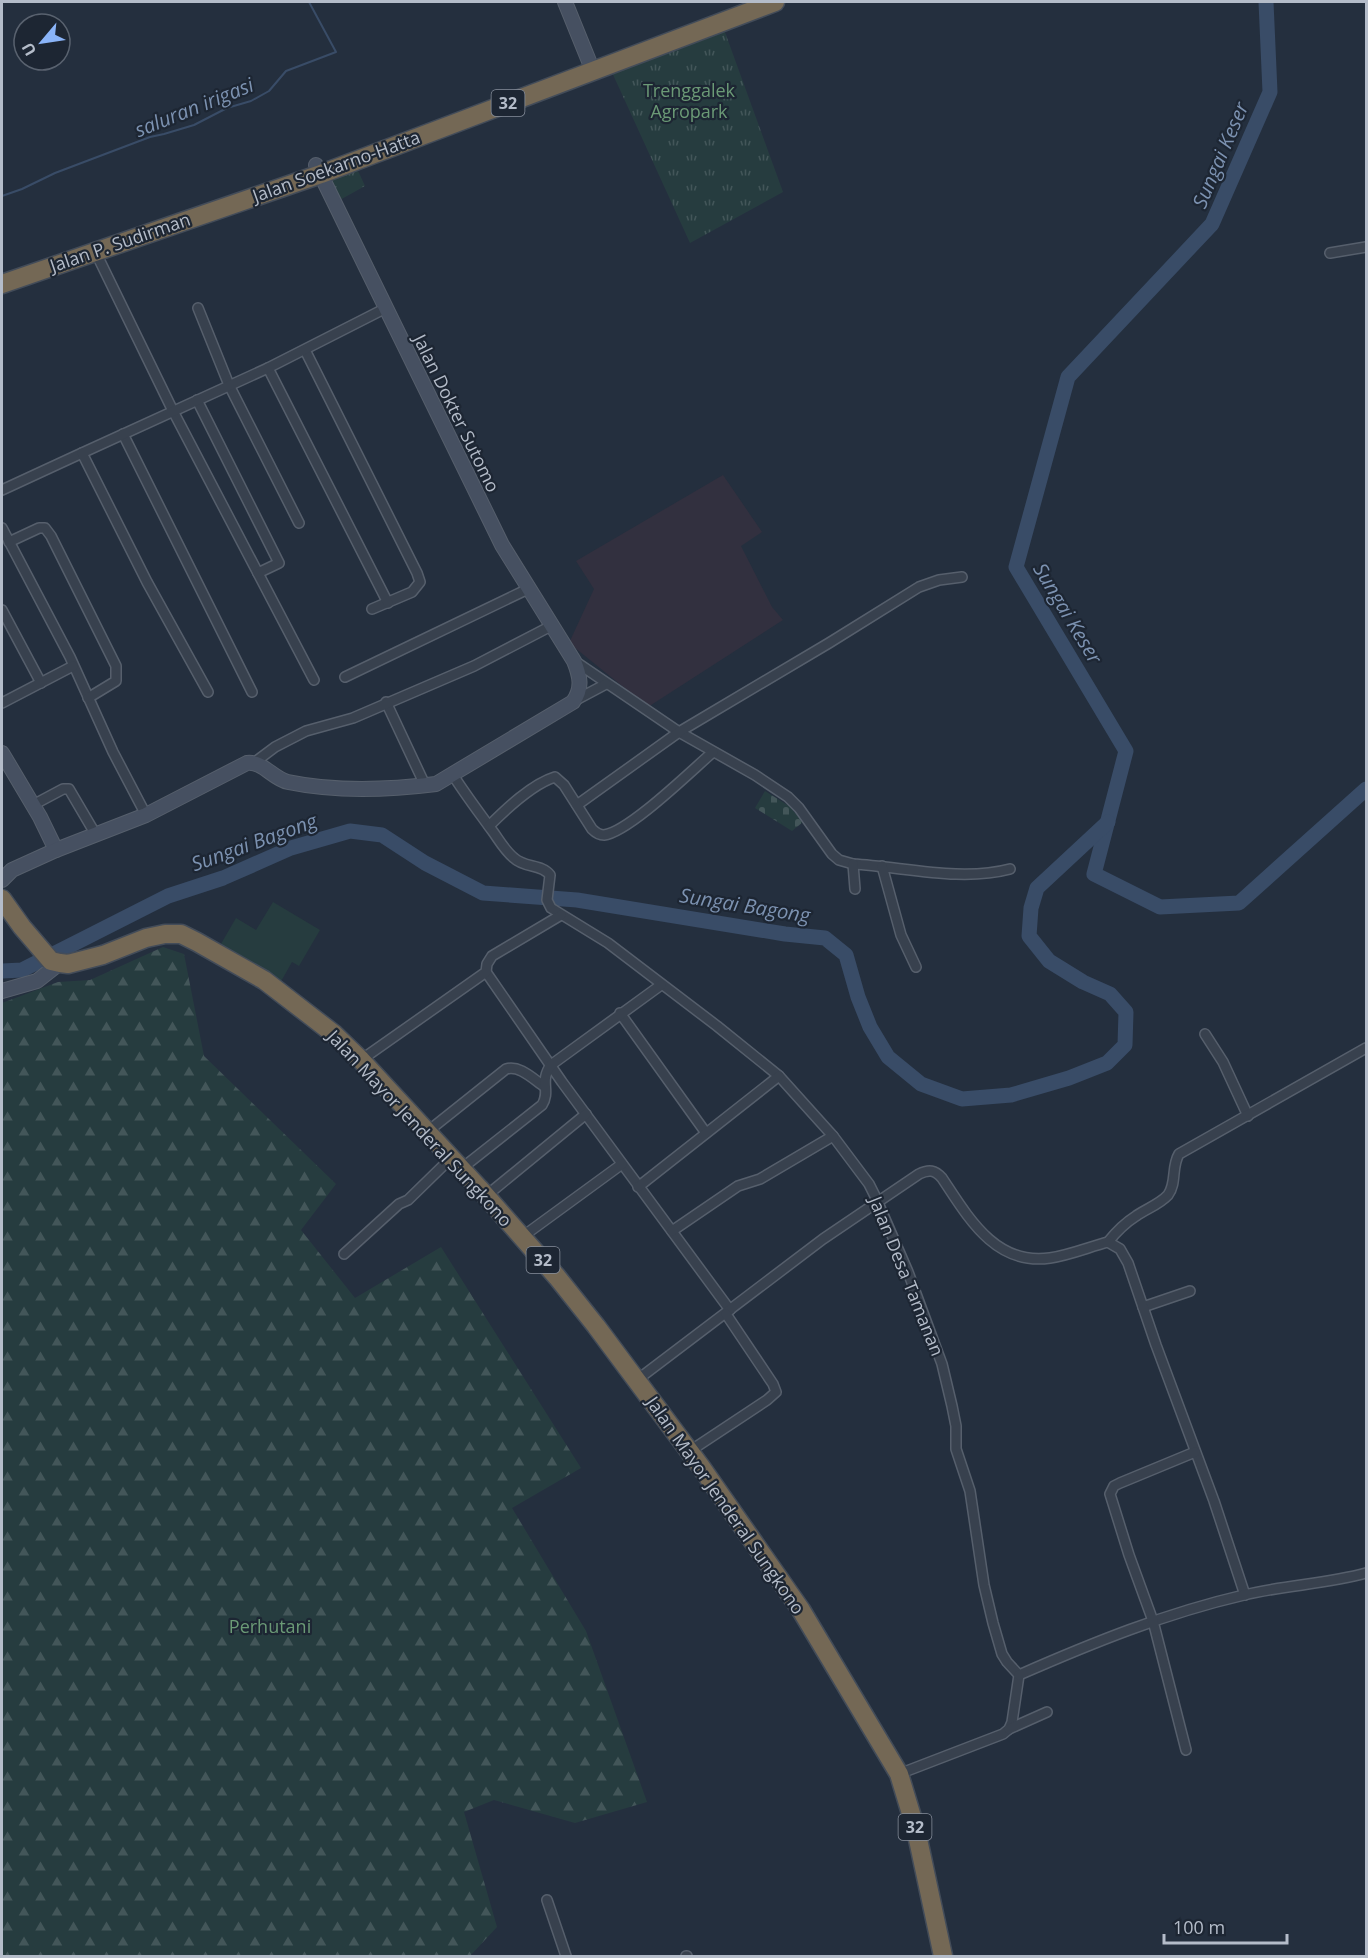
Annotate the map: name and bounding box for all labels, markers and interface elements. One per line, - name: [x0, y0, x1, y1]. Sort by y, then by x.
- north arrow: [12, 12, 72, 72]
- text: U: [16, 39, 41, 60]
- water label: saluran irigasi: [131, 71, 258, 143]
- park label: Trenggalek Agropark: [643, 78, 736, 123]
- road number: 32: [492, 90, 524, 116]
- water label: Sungai Keser: [1186, 97, 1255, 212]
- street label: Jalan Soekarno-Hatta: [247, 125, 423, 208]
- street label: Jalan P. Sudirman: [45, 207, 193, 278]
- street label: Jalan Dokter Sutomo: [407, 328, 506, 496]
- water label: Sungai Keser: [1027, 558, 1109, 669]
- water label: Sungai Bagong: [187, 807, 321, 877]
- water label: Sungai Bagong: [678, 881, 813, 929]
- street label: Jalan Mayor Jenderal Sungkono: [321, 1023, 518, 1232]
- street label: Jalan Desa Tamanan: [863, 1191, 950, 1359]
- road number: 32: [526, 1247, 560, 1273]
- street label: Jalan Mayor Jenderal Sungkono: [640, 1390, 811, 1619]
- park label: Perhutani: [229, 1614, 311, 1638]
- road number: 32: [898, 1814, 932, 1840]
- scale bar: [1164, 1907, 1287, 1945]
- text: 100 m: [1173, 1915, 1225, 1939]

